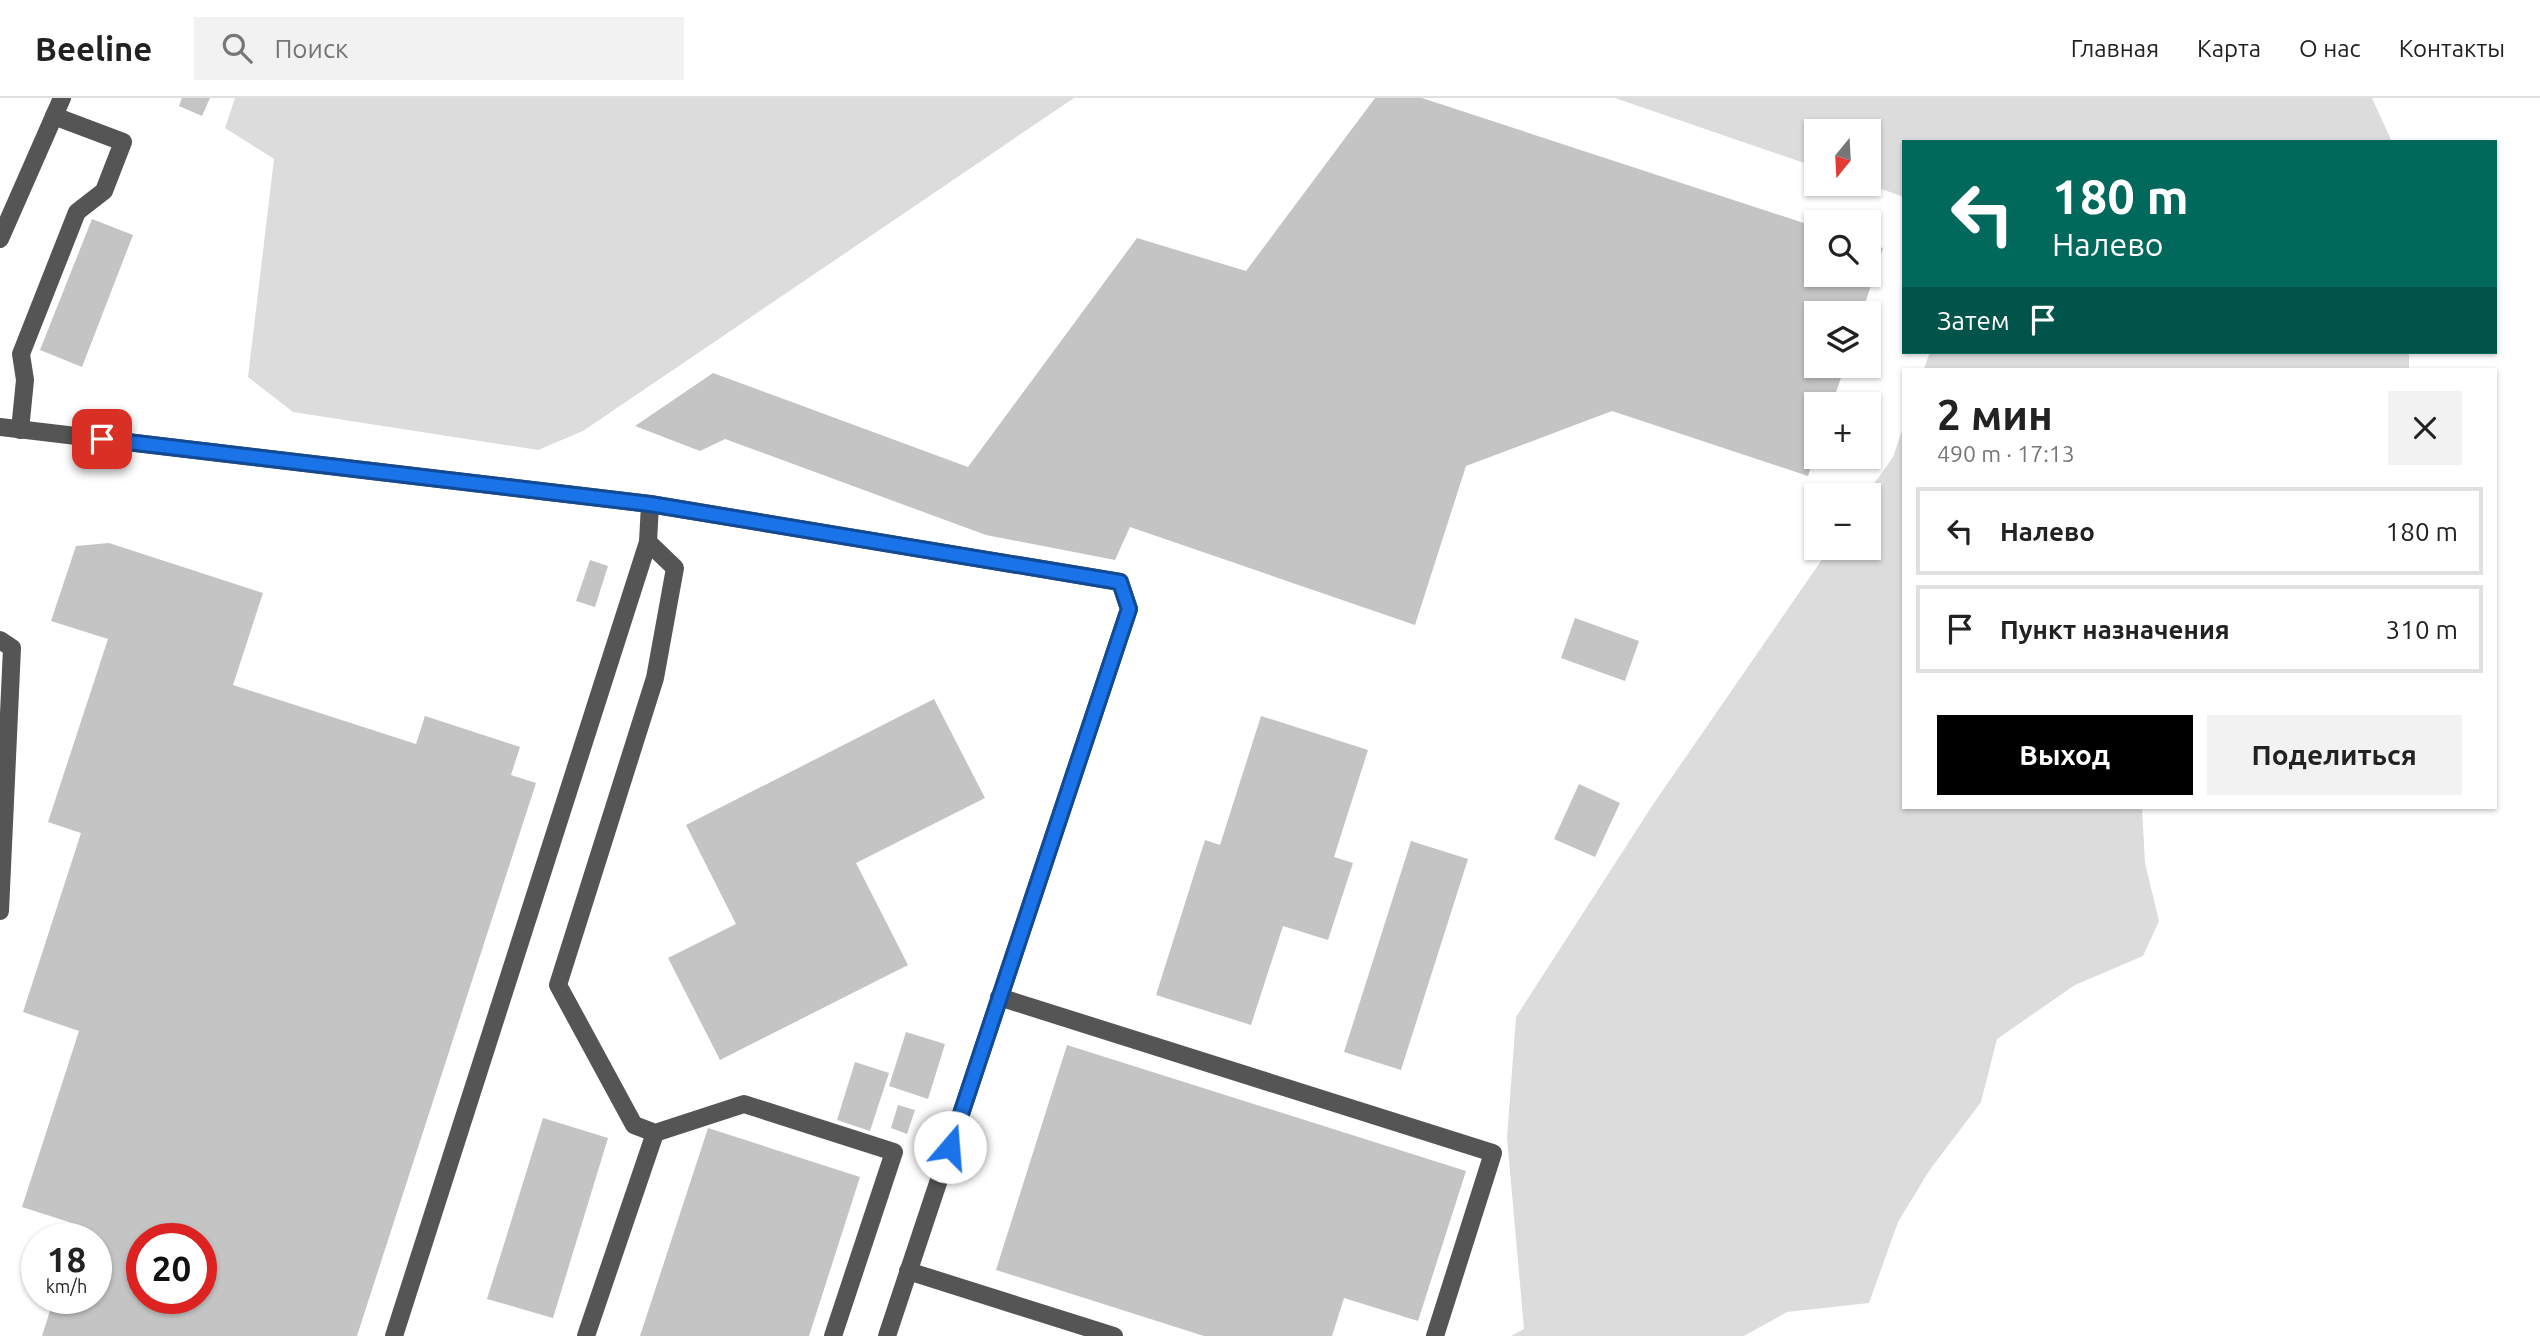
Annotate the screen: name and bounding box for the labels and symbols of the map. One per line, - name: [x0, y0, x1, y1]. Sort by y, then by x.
- north arrow: [1804, 119, 1881, 196]
- pin: [72, 409, 132, 469]
- position arrow: [913, 1110, 987, 1184]
- speed limit sign: 20: [126, 1223, 217, 1314]

